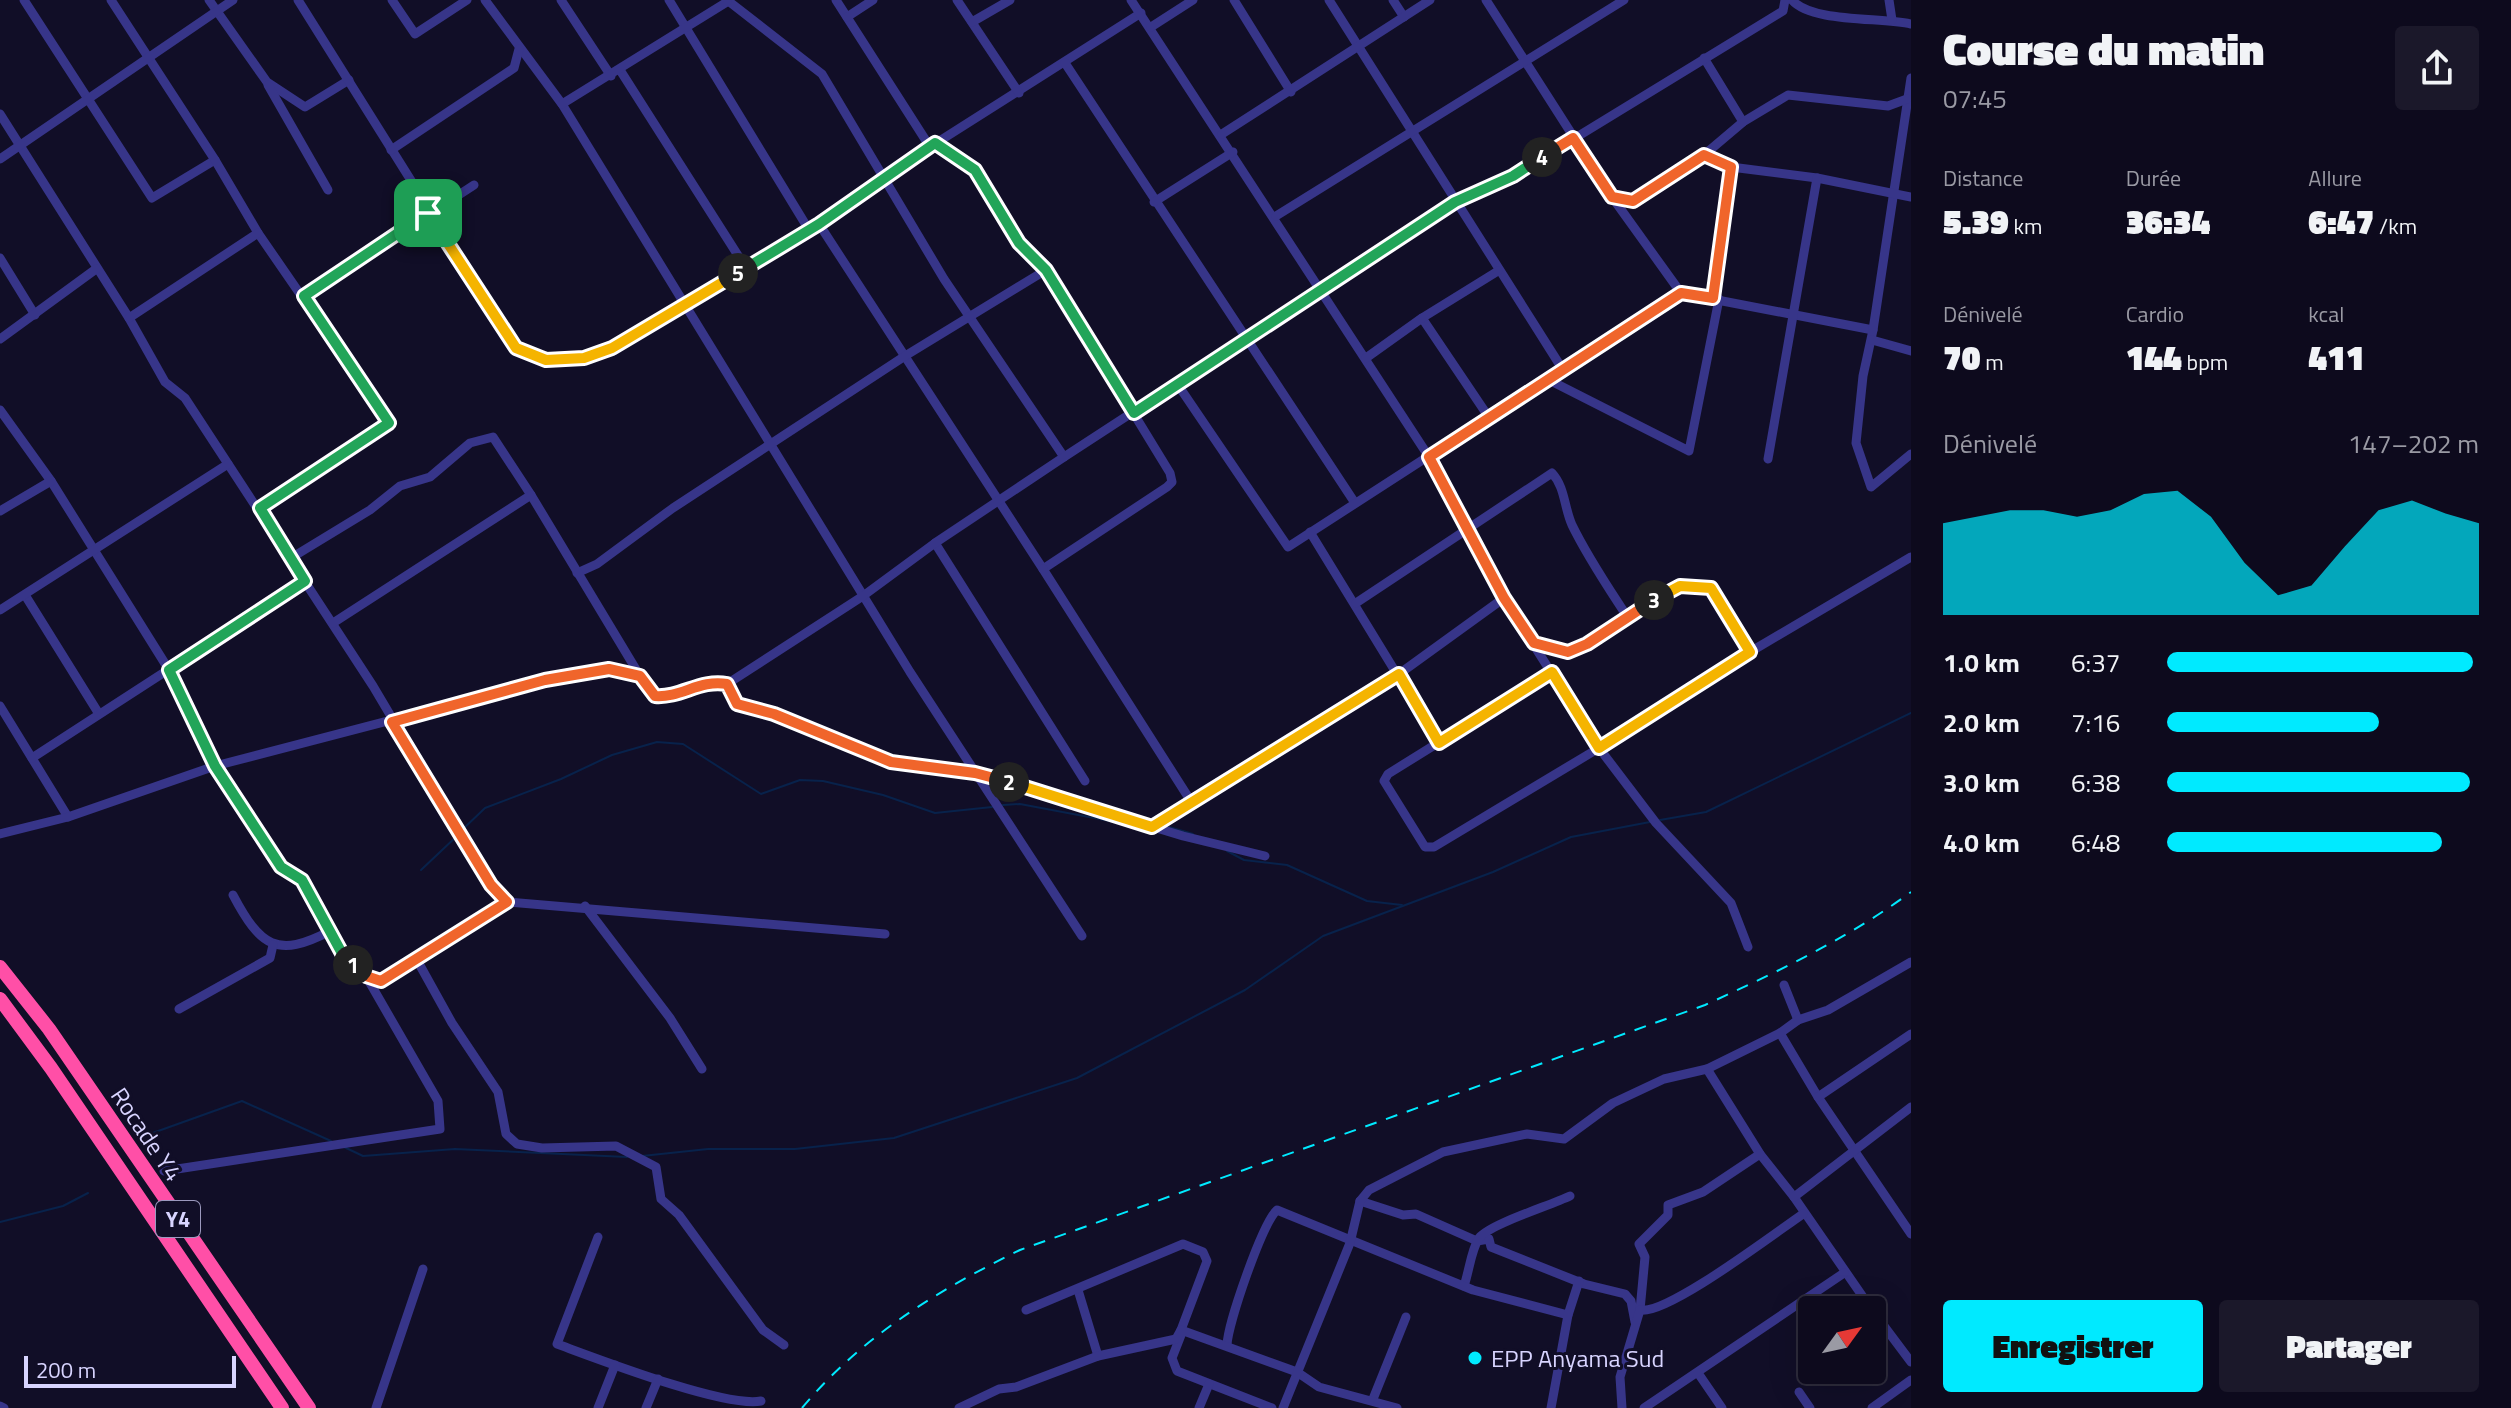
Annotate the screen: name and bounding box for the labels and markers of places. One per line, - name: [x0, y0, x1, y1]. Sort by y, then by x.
- pin: 4: [1522, 137, 1562, 177]
- pin: [394, 179, 462, 247]
- pin: 5: [718, 253, 758, 293]
- pin: 3: [1634, 580, 1674, 620]
- pin: 2: [989, 762, 1029, 802]
- pin: 1: [333, 945, 373, 985]
- place label: EPP Anyama Sud: [1491, 1340, 1664, 1376]
- marker: EPP Anyama Sud: [1466, 1349, 1484, 1367]

